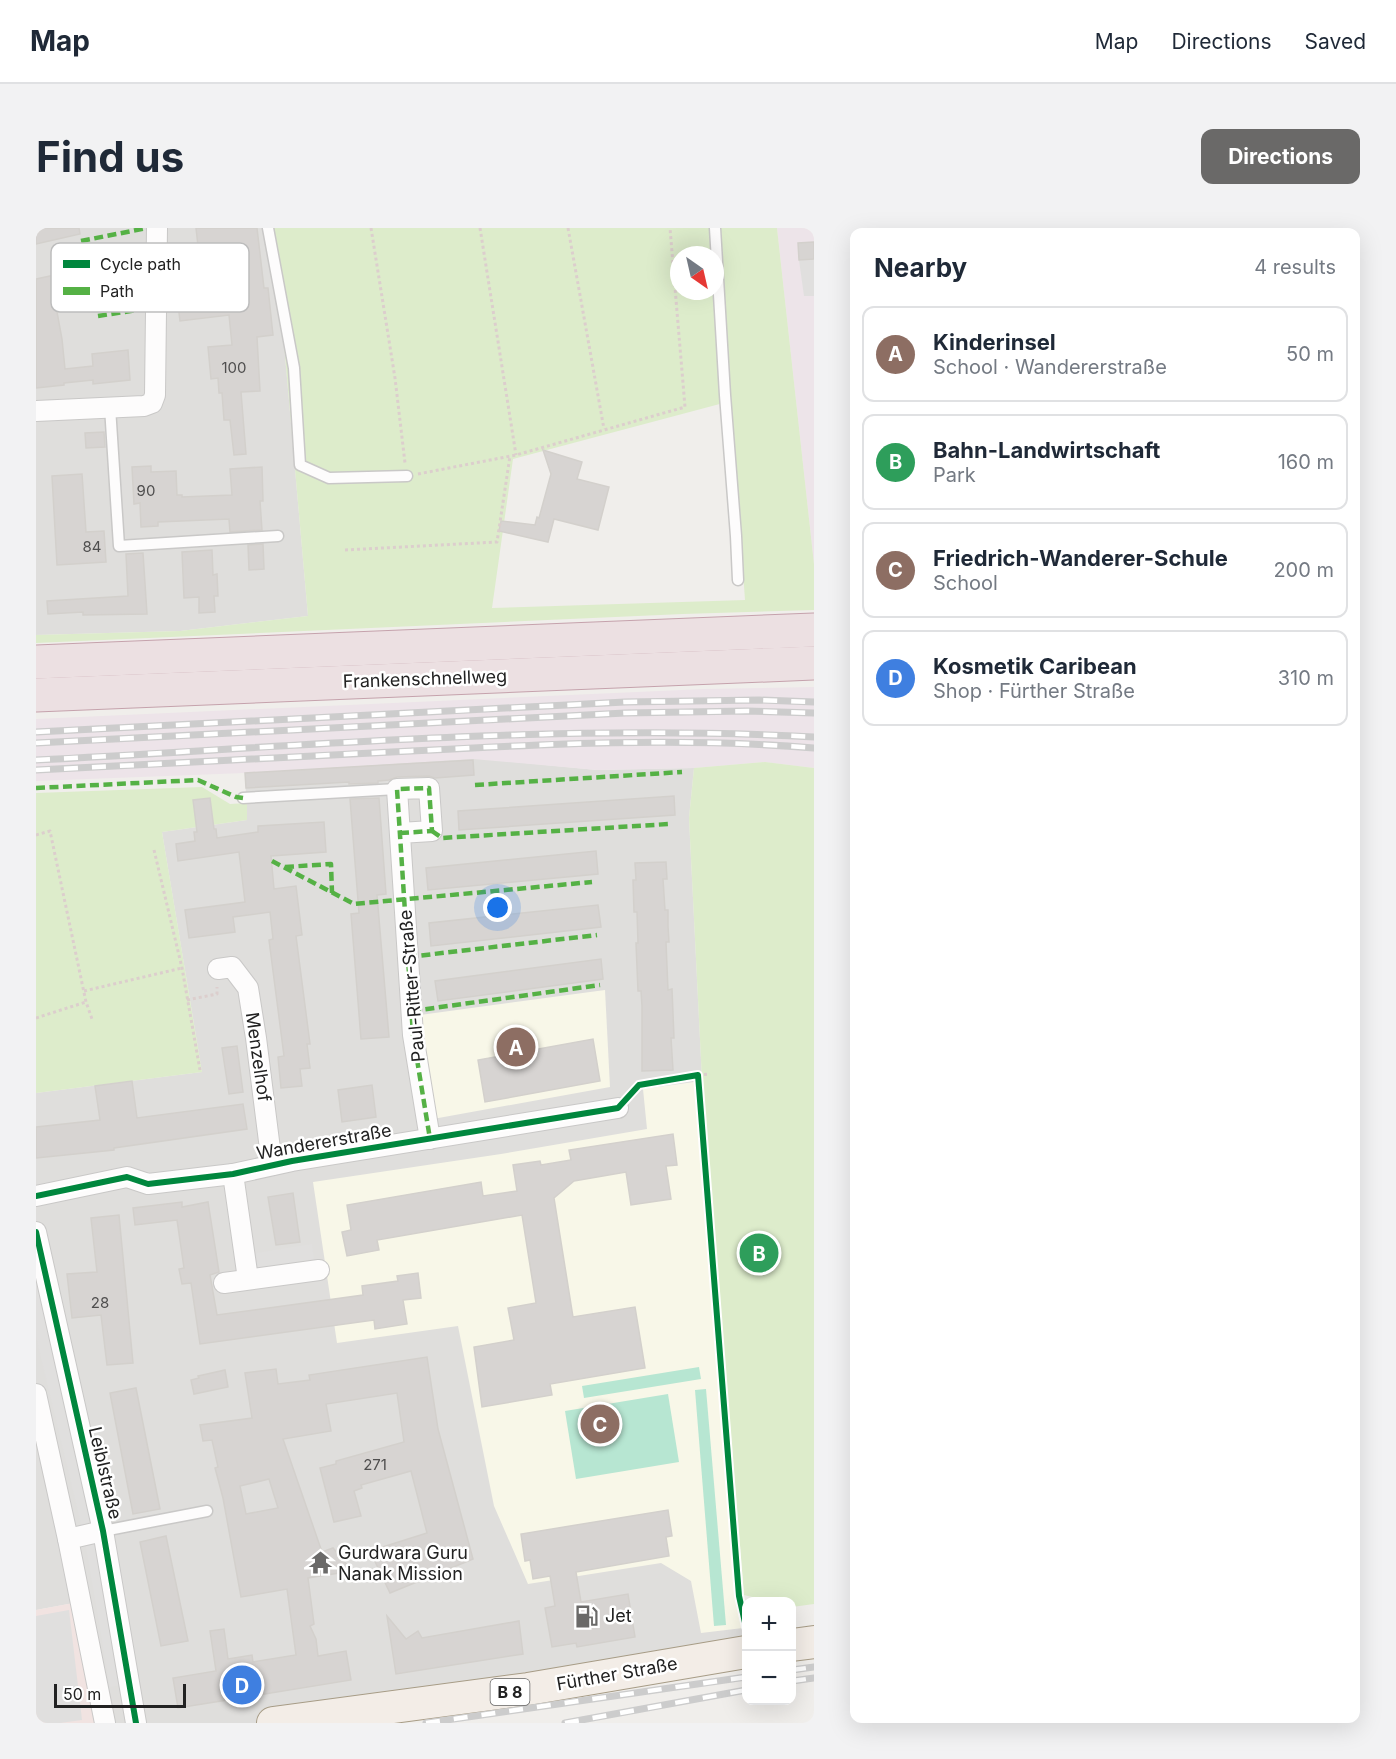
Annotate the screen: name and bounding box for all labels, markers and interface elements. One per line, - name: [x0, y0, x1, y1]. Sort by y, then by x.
- text: Map: [30, 24, 90, 58]
- text: Map: [1095, 29, 1138, 54]
- text: Directions: [1171, 29, 1272, 54]
- text: Saved: [1305, 29, 1366, 54]
- button: Directions: [1201, 129, 1360, 184]
- text: Find us: [36, 131, 184, 182]
- legend: [51, 243, 249, 312]
- north arrow: [670, 246, 724, 300]
- text: Nearby: [874, 252, 967, 283]
- text: Cycle path: [100, 254, 181, 274]
- text: 4 results: [1254, 255, 1336, 279]
- text: Path: [100, 281, 134, 301]
- text: Kinderinsel: [933, 329, 1056, 355]
- text: A: [888, 342, 903, 366]
- text: 50 m: [1286, 342, 1334, 366]
- text: School · Wandererstraße: [933, 355, 1167, 379]
- house number: 100: [221, 358, 247, 377]
- text: Bahn-Landwirtschaft: [933, 437, 1160, 463]
- text: B: [889, 450, 902, 474]
- text: 160 m: [1278, 450, 1334, 474]
- text: Park: [933, 463, 976, 487]
- house number: 90: [137, 481, 155, 500]
- house number: 84: [83, 537, 101, 556]
- text: Friedrich-Wanderer-Schule: [933, 545, 1228, 571]
- text: C: [888, 558, 903, 582]
- text: 200 m: [1273, 558, 1334, 582]
- text: School: [933, 571, 998, 595]
- text: Kosmetik Caribean: [933, 653, 1137, 679]
- street label: Frankenschnellweg: [342, 665, 508, 692]
- text: D: [888, 666, 903, 690]
- text: 310 m: [1278, 666, 1334, 690]
- text: Shop · Fürther Straße: [933, 679, 1135, 703]
- your location: [483, 893, 512, 922]
- street label: Paul-Ritter-Straße: [394, 909, 429, 1063]
- street label: Menzelhof: [242, 1011, 275, 1103]
- pin: A: [496, 1024, 536, 1070]
- street label: Wandererstraße: [255, 1119, 393, 1164]
- pin: B: [740, 1230, 778, 1276]
- house number: 28: [91, 1293, 109, 1312]
- pin: C: [580, 1402, 620, 1446]
- street label: Leiblstraße: [85, 1425, 126, 1521]
- house number: 271: [363, 1455, 387, 1474]
- place label: Gurdwara Guru Nanak Mission: [338, 1542, 468, 1584]
- temple icon: Gurdwara Guru Nanak Mission: [307, 1550, 333, 1576]
- map controls: [742, 1597, 796, 1705]
- button: +: [742, 1597, 796, 1651]
- fuel station icon: Jet: [574, 1603, 600, 1629]
- place label: Jet: [605, 1605, 632, 1626]
- button: −: [742, 1651, 796, 1705]
- street label: Fürther Straße: [555, 1653, 679, 1694]
- pin: D: [222, 1662, 262, 1708]
- road number: B 8: [490, 1679, 530, 1705]
- scale bar: [54, 1681, 186, 1708]
- text: 50 m: [63, 1684, 101, 1704]

